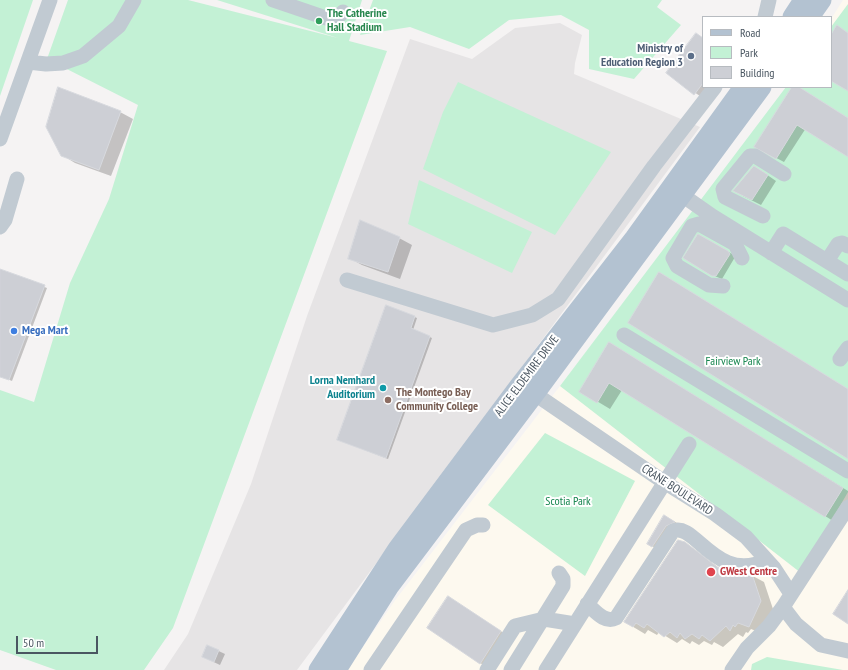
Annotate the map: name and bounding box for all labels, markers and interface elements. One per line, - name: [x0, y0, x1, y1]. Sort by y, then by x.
- place label: The Catherine Hall Stadium: [327, 7, 387, 35]
- marker: The Catherine Hall Stadium: [314, 16, 324, 26]
- legend: [702, 16, 832, 88]
- text: Road: [740, 25, 760, 40]
- place label: Ministry of Education Region 3: [601, 42, 683, 70]
- text: Park: [740, 45, 758, 60]
- marker: Ministry of Education Region 3: [686, 51, 696, 61]
- text: Building: [740, 65, 775, 80]
- place label: Mega Mart: [22, 324, 68, 338]
- marker: Mega Mart: [9, 326, 19, 336]
- street label: ALICE ELDEMIRE DRIVE: [492, 333, 562, 419]
- park label: Fairview Park: [705, 355, 761, 369]
- place label: Lorna Nemhard Auditorium: [310, 374, 375, 402]
- marker: Lorna Nemhard Auditorium: [378, 383, 388, 393]
- place label: The Montego Bay Community College: [396, 386, 478, 414]
- marker: The Montego Bay Community College: [383, 395, 393, 405]
- street label: CRANE BOULEVARD: [639, 462, 715, 518]
- park label: Scotia Park: [545, 495, 591, 509]
- place label: GWest Centre: [720, 565, 777, 579]
- marker: GWest Centre: [705, 566, 717, 578]
- scale bar: [18, 628, 100, 654]
- text: 50 m: [23, 635, 44, 650]

